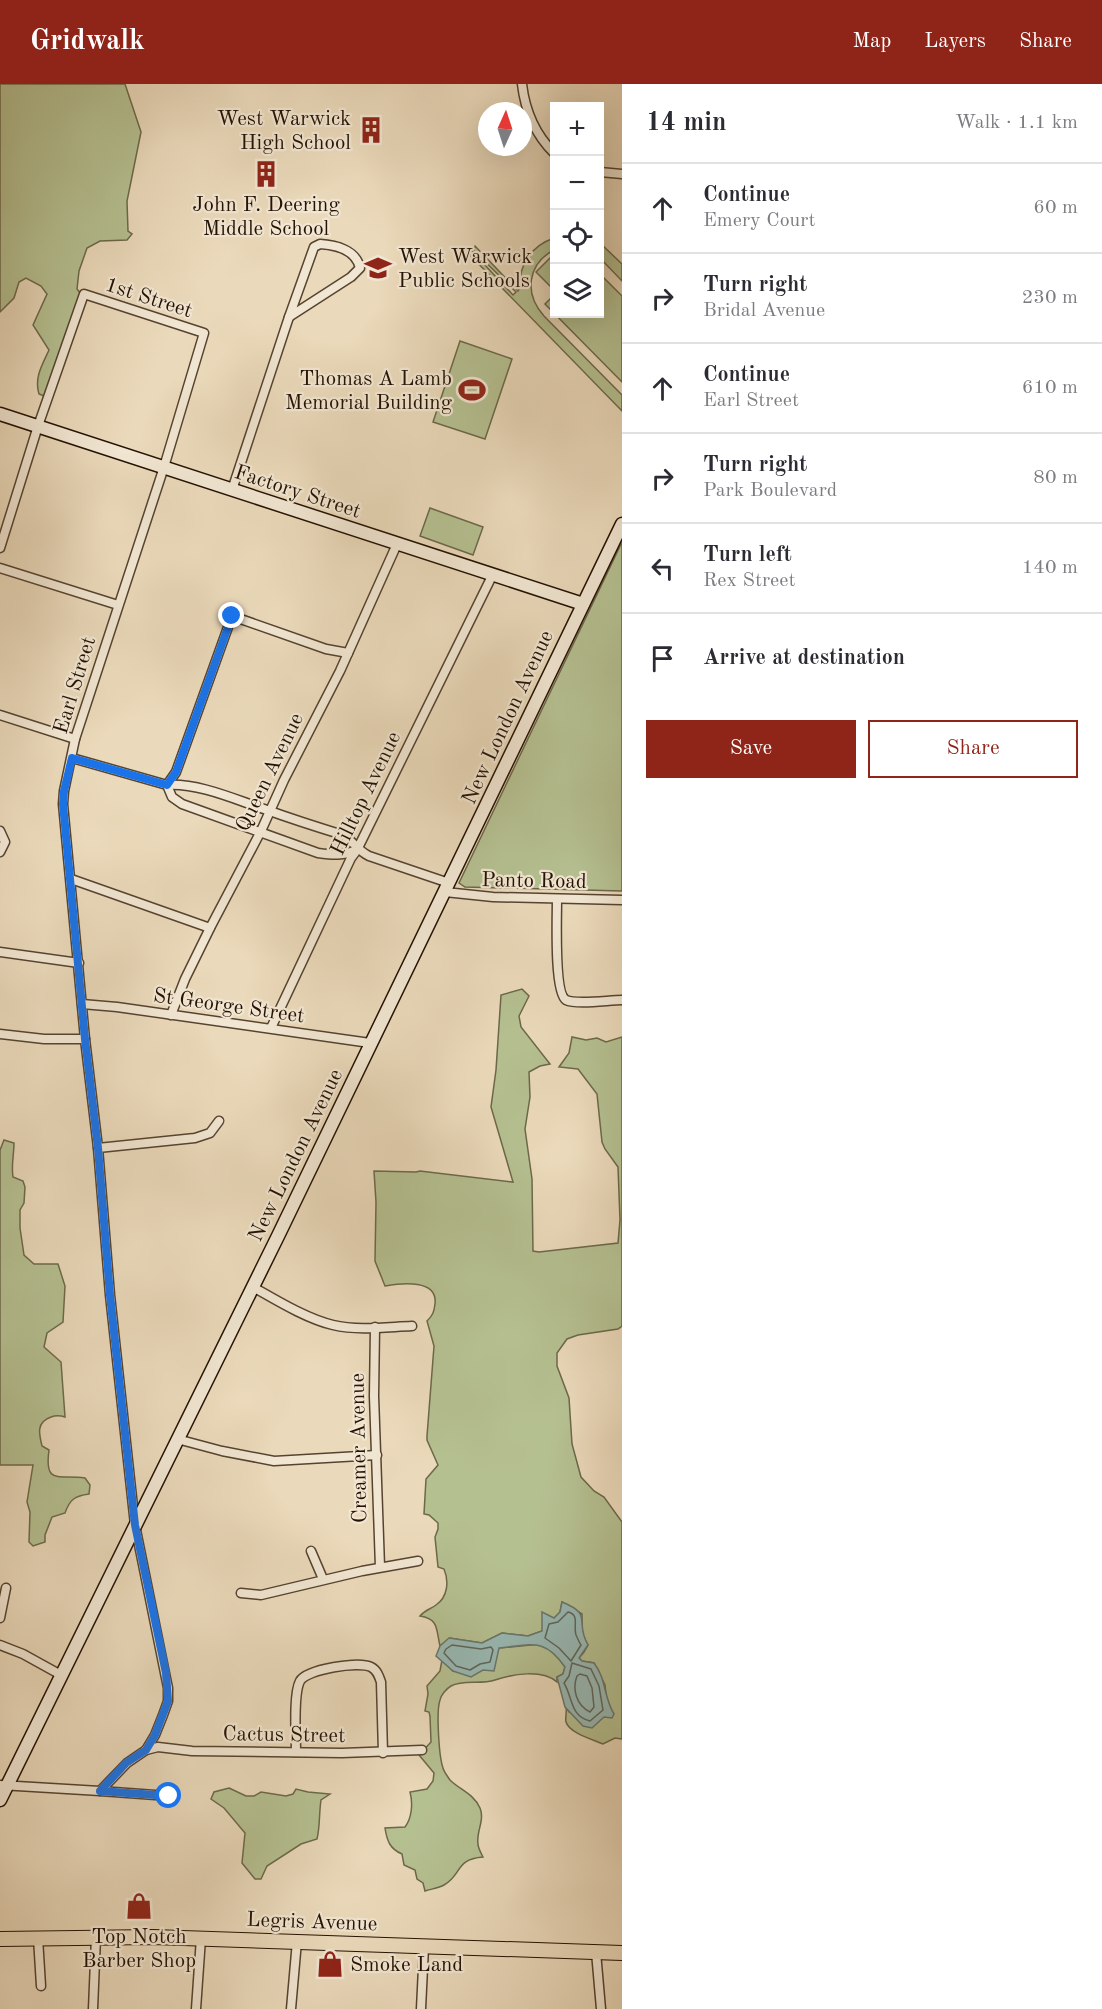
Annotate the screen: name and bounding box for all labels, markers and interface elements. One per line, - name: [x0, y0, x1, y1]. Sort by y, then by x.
- text: Gridwalk: [30, 28, 145, 56]
- text: Map: [852, 31, 891, 52]
- text: Layers: [924, 31, 986, 52]
- text: Share: [1019, 31, 1072, 52]
- north arrow: [478, 102, 532, 156]
- map controls: [550, 102, 604, 318]
- button: +: [550, 102, 604, 156]
- place label: West Warwick High School: [217, 109, 351, 154]
- text: 14 min: [646, 110, 726, 136]
- text: Walk · 1.1 km: [955, 113, 1078, 133]
- building icon: West Warwick High School: [356, 115, 386, 145]
- button: −: [550, 156, 604, 210]
- building icon: John F. Deering Middle School: [251, 159, 281, 189]
- text: Continue: [703, 184, 790, 206]
- icon: ahead: [646, 192, 679, 225]
- place label: John F. Deering Middle School: [192, 195, 340, 240]
- text: 60 m: [1033, 198, 1078, 218]
- button: locate: [550, 210, 604, 264]
- text: Emery Court: [703, 211, 815, 231]
- place label: West Warwick Public Schools: [398, 247, 532, 292]
- school or university icon: West Warwick Public Schools: [363, 253, 393, 283]
- button: layers: [550, 264, 604, 318]
- text: Turn right: [703, 274, 807, 296]
- street label: 1st Street: [102, 275, 195, 322]
- icon: right: [646, 282, 679, 315]
- text: 230 m: [1022, 288, 1078, 308]
- text: Bridal Avenue: [703, 301, 825, 321]
- text: Continue: [703, 364, 790, 386]
- place label: Thomas A Lamb Memorial Building: [285, 369, 453, 414]
- icon: ahead: [646, 372, 679, 405]
- sports icon: Thomas A Lamb Memorial Building: [457, 375, 487, 405]
- text: 610 m: [1022, 378, 1078, 398]
- text: Earl Street: [703, 391, 799, 411]
- text: Turn right: [703, 454, 807, 476]
- street label: Factory Street: [232, 462, 363, 523]
- icon: right: [646, 462, 679, 495]
- text: 80 m: [1033, 468, 1078, 488]
- text: Park Boulevard: [703, 481, 837, 501]
- text: Turn left: [703, 544, 792, 566]
- icon: left: [646, 552, 679, 585]
- text: 140 m: [1022, 558, 1078, 578]
- text: Rex Street: [703, 571, 796, 591]
- route end: [218, 602, 244, 628]
- street label: New London Avenue: [459, 627, 558, 808]
- street label: Earl Street: [51, 634, 100, 737]
- icon: arrive: [646, 642, 679, 675]
- text: Arrive at destination: [703, 647, 905, 669]
- street label: Queen Avenue: [233, 710, 308, 835]
- button: Save: [646, 720, 856, 778]
- button: Share: [868, 720, 1078, 778]
- street label: Hilltop Avenue: [327, 728, 405, 859]
- street label: Panto Road: [481, 870, 587, 893]
- street label: St George Street: [152, 985, 306, 1028]
- street label: New London Avenue: [245, 1066, 347, 1245]
- street label: Creamer Avenue: [348, 1373, 371, 1523]
- street label: Cactus Street: [222, 1724, 346, 1747]
- route start: [155, 1782, 181, 1808]
- shop icon: Top Notch Barber Shop: [124, 1891, 154, 1921]
- street label: Legris Avenue: [246, 1910, 378, 1935]
- place label: Top Notch Barber Shop: [82, 1927, 196, 1972]
- shop icon: Smoke Land: [315, 1949, 345, 1979]
- place label: Smoke Land: [350, 1955, 463, 1976]

